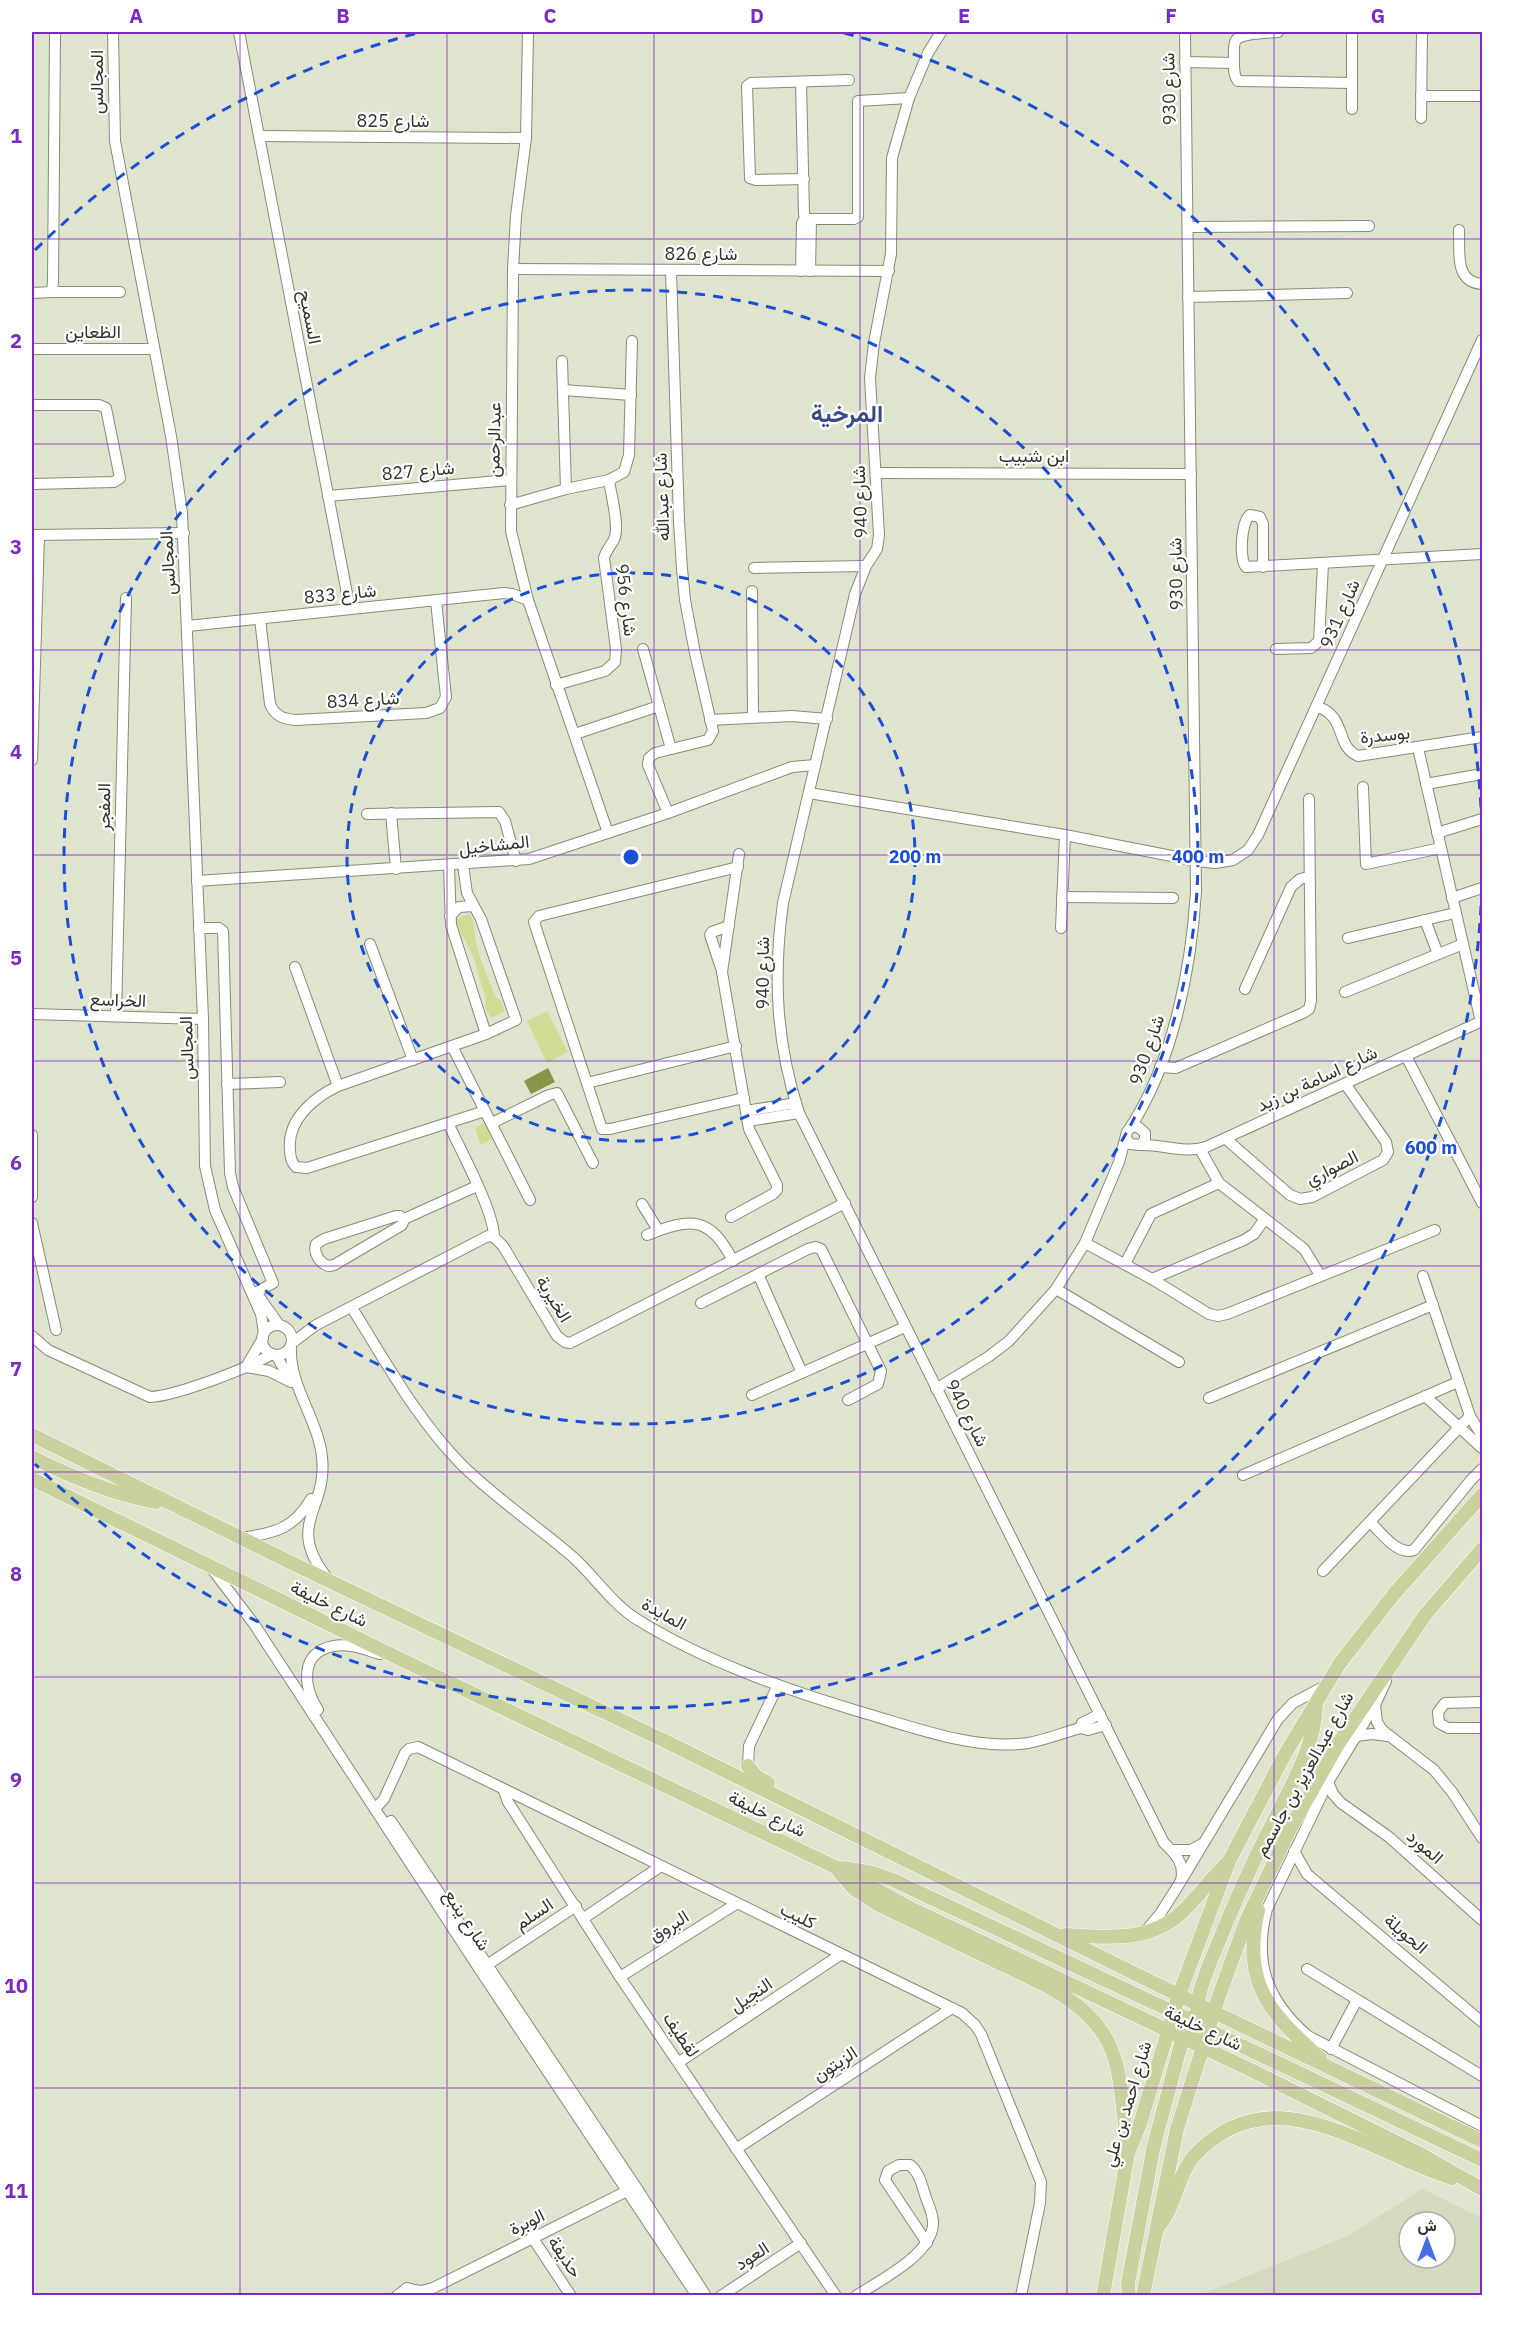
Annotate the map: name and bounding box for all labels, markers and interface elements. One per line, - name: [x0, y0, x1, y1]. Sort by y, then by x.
- text: A: [129, 2, 143, 29]
- text: B: [336, 2, 350, 29]
- text: C: [543, 2, 557, 29]
- text: D: [750, 2, 764, 29]
- text: E: [958, 2, 970, 29]
- text: F: [1165, 2, 1177, 29]
- text: G: [1371, 2, 1385, 29]
- street label: المجالس: [85, 50, 108, 114]
- street label: شارع 930: [1156, 52, 1182, 126]
- street label: شارع 825: [357, 109, 429, 133]
- text: 1: [10, 122, 22, 149]
- street label: شارع 826: [665, 242, 737, 266]
- street label: السميح: [293, 288, 327, 346]
- street label: الظعاين: [65, 320, 121, 343]
- text: 2: [10, 327, 22, 354]
- district label: المرخية: [811, 397, 883, 429]
- street label: عبدالرحمن: [481, 402, 506, 478]
- street label: ابن شبيب: [999, 444, 1069, 467]
- street label: شارع عبدالله: [648, 452, 676, 542]
- street label: شارع 827: [381, 456, 455, 486]
- street label: شارع 940: [847, 465, 873, 539]
- street label: المجالس: [154, 530, 181, 596]
- text: 3: [10, 533, 22, 560]
- street label: شارع 930: [1163, 537, 1189, 611]
- street label: شارع 956: [610, 562, 642, 638]
- street label: شارع 931: [1314, 576, 1366, 652]
- street label: شارع 833: [303, 578, 377, 610]
- street label: شارع 834: [326, 686, 400, 714]
- street label: بوسدرة: [1359, 720, 1411, 749]
- text: 4: [10, 738, 22, 765]
- street label: المفجر: [92, 783, 115, 832]
- street label: المشاخيل: [458, 829, 530, 860]
- text: 200 m: [889, 845, 941, 868]
- text: 400 m: [1172, 845, 1224, 868]
- centre of rings: [621, 847, 641, 867]
- street label: شارع 940: [751, 937, 775, 1009]
- text: 5: [10, 944, 22, 971]
- street label: الخراسع: [89, 987, 147, 1013]
- street label: شارع 930: [1124, 1012, 1170, 1088]
- street label: المجالس: [174, 1016, 199, 1080]
- street label: شارع اسامة بن زيد: [1253, 1041, 1381, 1117]
- text: 600 m: [1405, 1136, 1457, 1159]
- street label: الصواري: [1302, 1145, 1364, 1194]
- text: 6: [10, 1149, 22, 1176]
- street label: الخيرية: [532, 1271, 577, 1326]
- text: 7: [10, 1355, 22, 1382]
- street label: شارع 940: [940, 1375, 994, 1451]
- text: 8: [10, 1560, 22, 1587]
- street label: شارع خليفة: [286, 1575, 372, 1633]
- street label: المايدة: [638, 1592, 691, 1635]
- street label: شارع عبدالعزيز بن جاسمم: [1249, 1687, 1359, 1861]
- text: 9: [10, 1766, 22, 1793]
- street label: شارع خليفة: [724, 1785, 810, 1843]
- street label: المورد: [1402, 1824, 1448, 1869]
- street label: شارع ينبع: [438, 1884, 496, 1956]
- street label: السلم: [510, 1892, 558, 1936]
- street label: كليب: [777, 1897, 820, 1934]
- street label: البروق: [645, 1904, 693, 1947]
- street label: الحويلة: [1380, 1908, 1433, 1959]
- text: 10: [4, 1972, 28, 1999]
- street label: النجيل: [725, 1972, 777, 2017]
- street label: شارع خليفة: [1160, 2000, 1246, 2056]
- street label: لقطيف: [658, 2008, 705, 2062]
- street label: شارع احمد بن علي: [1096, 2038, 1160, 2171]
- street label: الزيتون: [808, 2041, 861, 2086]
- text: 11: [4, 2177, 28, 2204]
- street label: الوبرة: [505, 2203, 548, 2240]
- north arrow: [1397, 2210, 1457, 2270]
- text: ش: [1417, 2215, 1437, 2235]
- street label: حذيفة: [543, 2231, 588, 2282]
- street label: العود: [730, 2236, 773, 2275]

